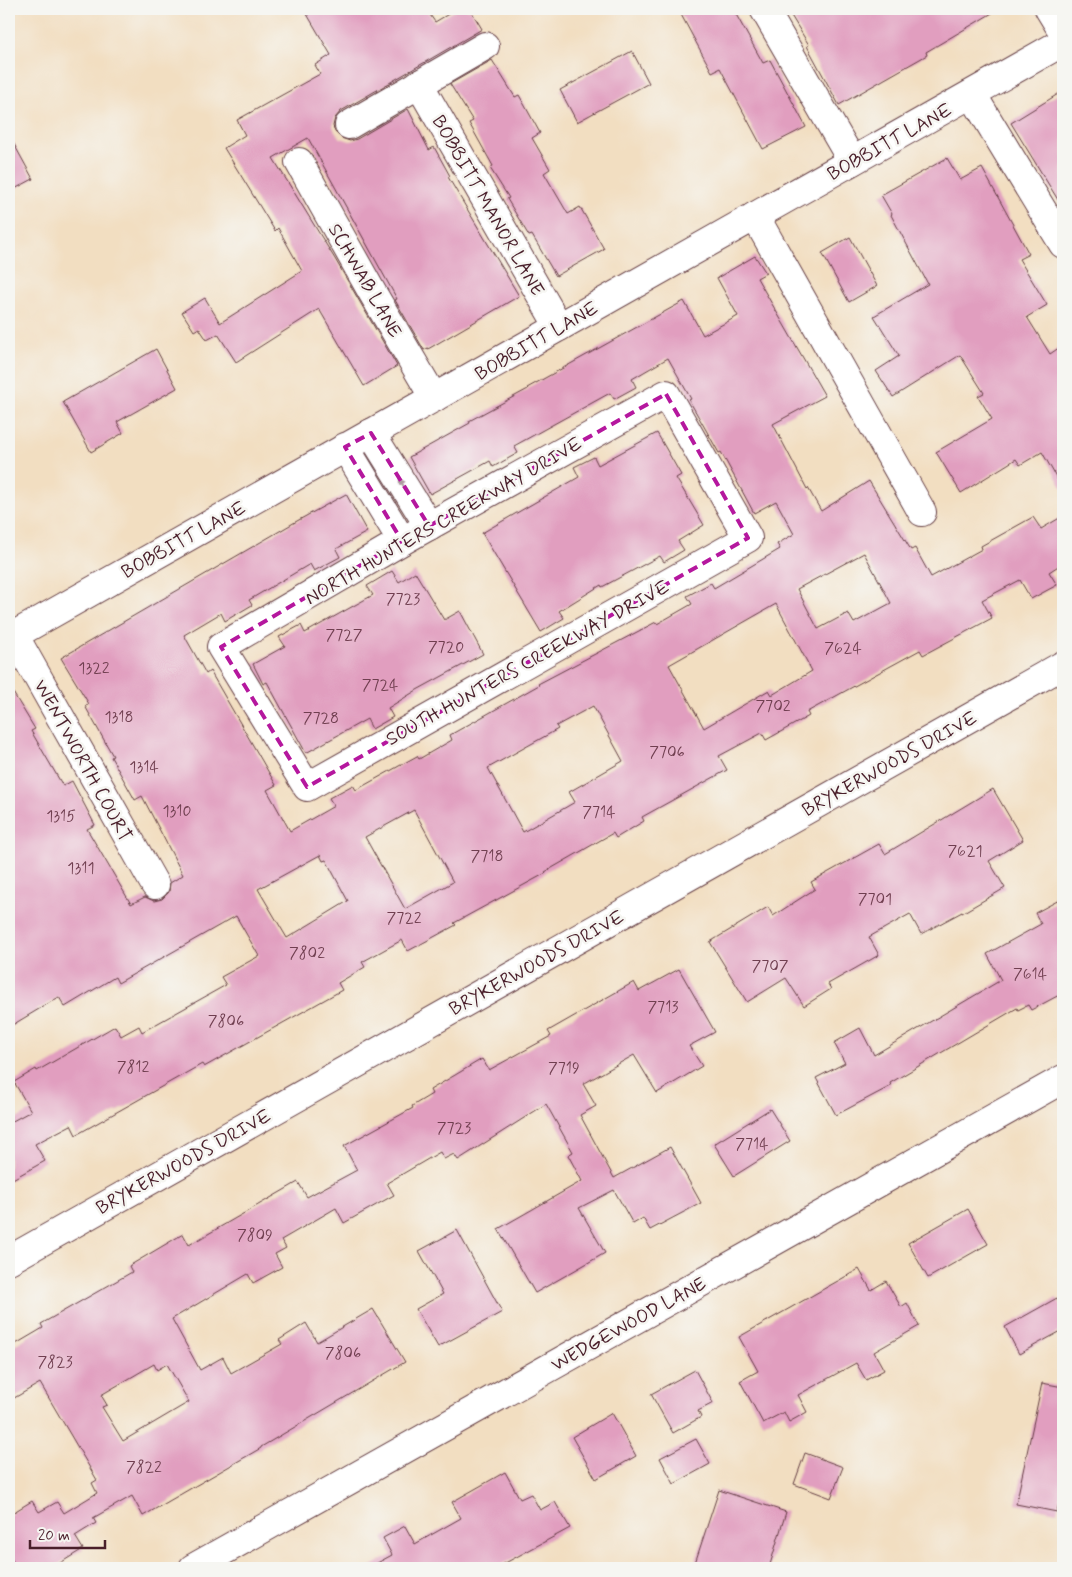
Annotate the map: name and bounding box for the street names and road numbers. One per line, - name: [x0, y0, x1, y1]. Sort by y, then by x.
- street label: BOBBITT LANE: [823, 98, 956, 187]
- street label: BOBBITT MANOR LANE: [426, 111, 550, 301]
- street label: SCHWAB LANE: [322, 219, 407, 342]
- street label: BOBBITT LANE: [471, 296, 603, 387]
- street label: NORTH HUNTERS CREEKWAY DRIVE: [301, 432, 587, 611]
- street label: BOBBITT LANE: [117, 496, 250, 585]
- street label: SOUTH HUNTERS CREEKWAY DRIVE: [381, 575, 674, 752]
- street label: WENTWORTH COURT: [28, 675, 138, 846]
- street label: BRYKERWOODS DRIVE: [798, 706, 982, 823]
- street label: BRYKERWOODS DRIVE: [445, 905, 629, 1022]
- street label: BRYKERWOODS DRIVE: [92, 1104, 276, 1221]
- street label: WEDGEWOOD LANE: [547, 1271, 711, 1377]

